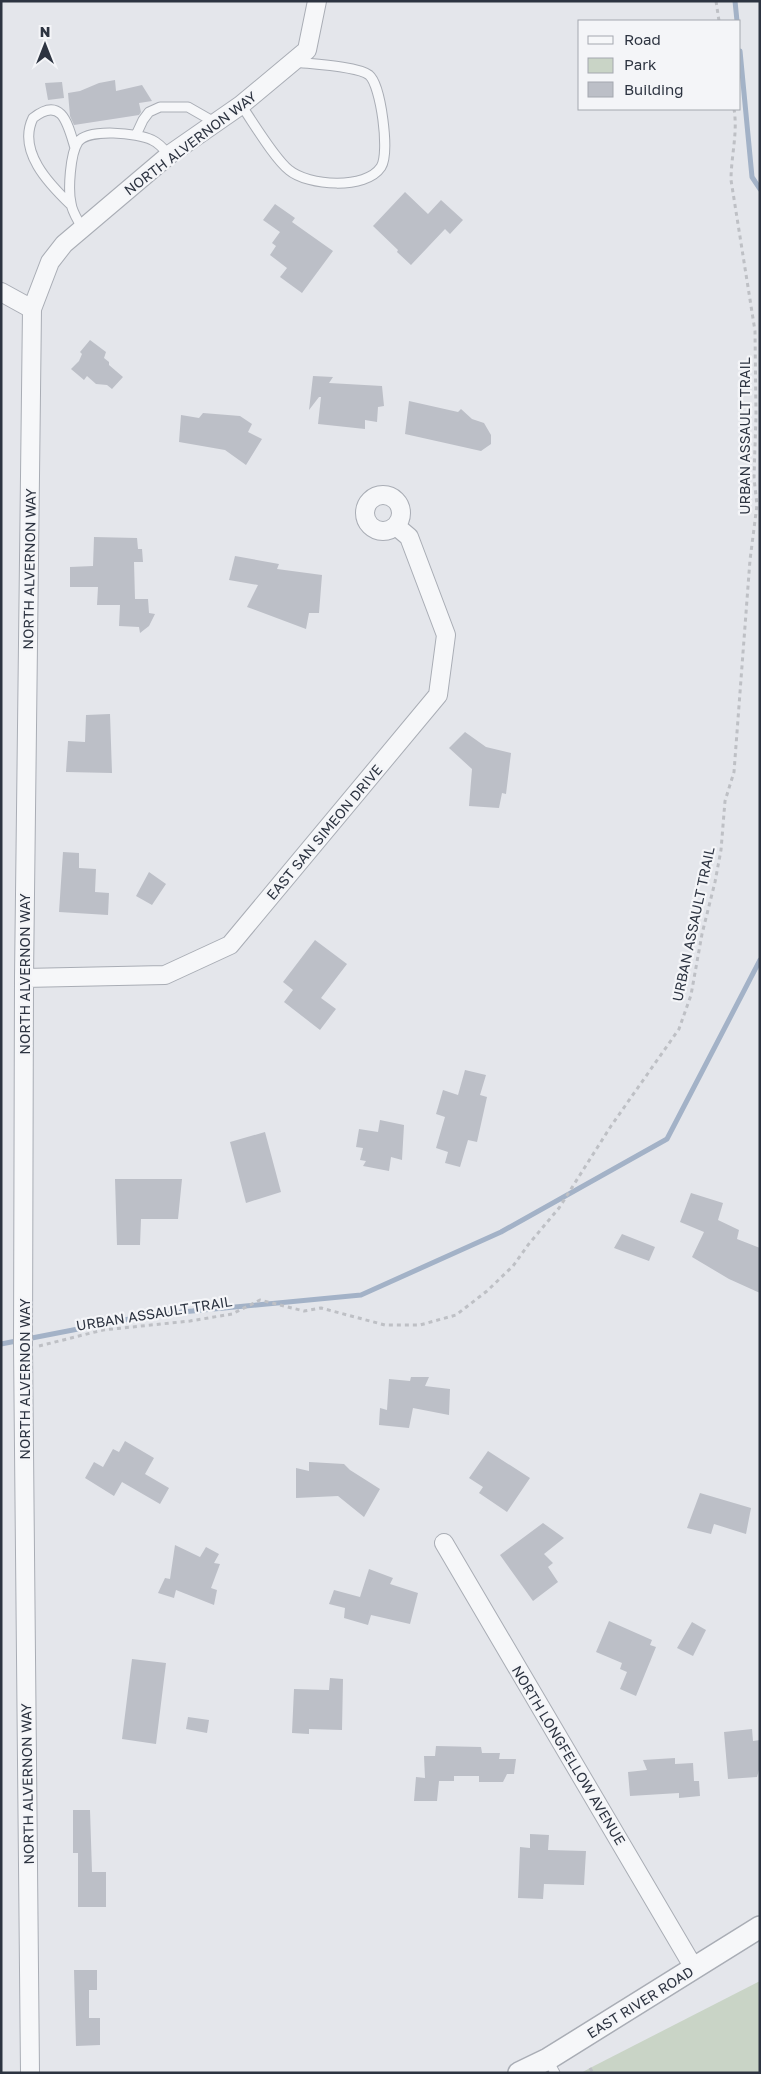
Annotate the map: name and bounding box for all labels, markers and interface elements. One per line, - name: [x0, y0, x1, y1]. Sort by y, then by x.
- north arrow: [20, 20, 70, 70]
- legend: [578, 20, 741, 110]
- text: N: [40, 23, 50, 40]
- text: Road: [624, 30, 661, 48]
- text: Park: [624, 55, 657, 73]
- text: Building: [624, 80, 684, 98]
- street label: NORTH ALVERNON WAY: [120, 88, 260, 198]
- street label: URBAN ASSAULT TRAIL: [736, 357, 753, 515]
- street label: NORTH ALVERNON WAY: [19, 488, 39, 650]
- street label: EAST SAN SIMEON DRIVE: [262, 761, 386, 903]
- street label: URBAN ASSAULT TRAIL: [668, 845, 718, 1003]
- street label: NORTH ALVERNON WAY: [16, 893, 33, 1055]
- street label: URBAN ASSAULT TRAIL: [75, 1292, 233, 1334]
- street label: NORTH ALVERNON WAY: [16, 1298, 33, 1460]
- street label: NORTH LONGFELLOW AVENUE: [509, 1662, 629, 1848]
- street label: NORTH ALVERNON WAY: [17, 1703, 37, 1865]
- street label: EAST RIVER ROAD: [584, 1962, 696, 2042]

